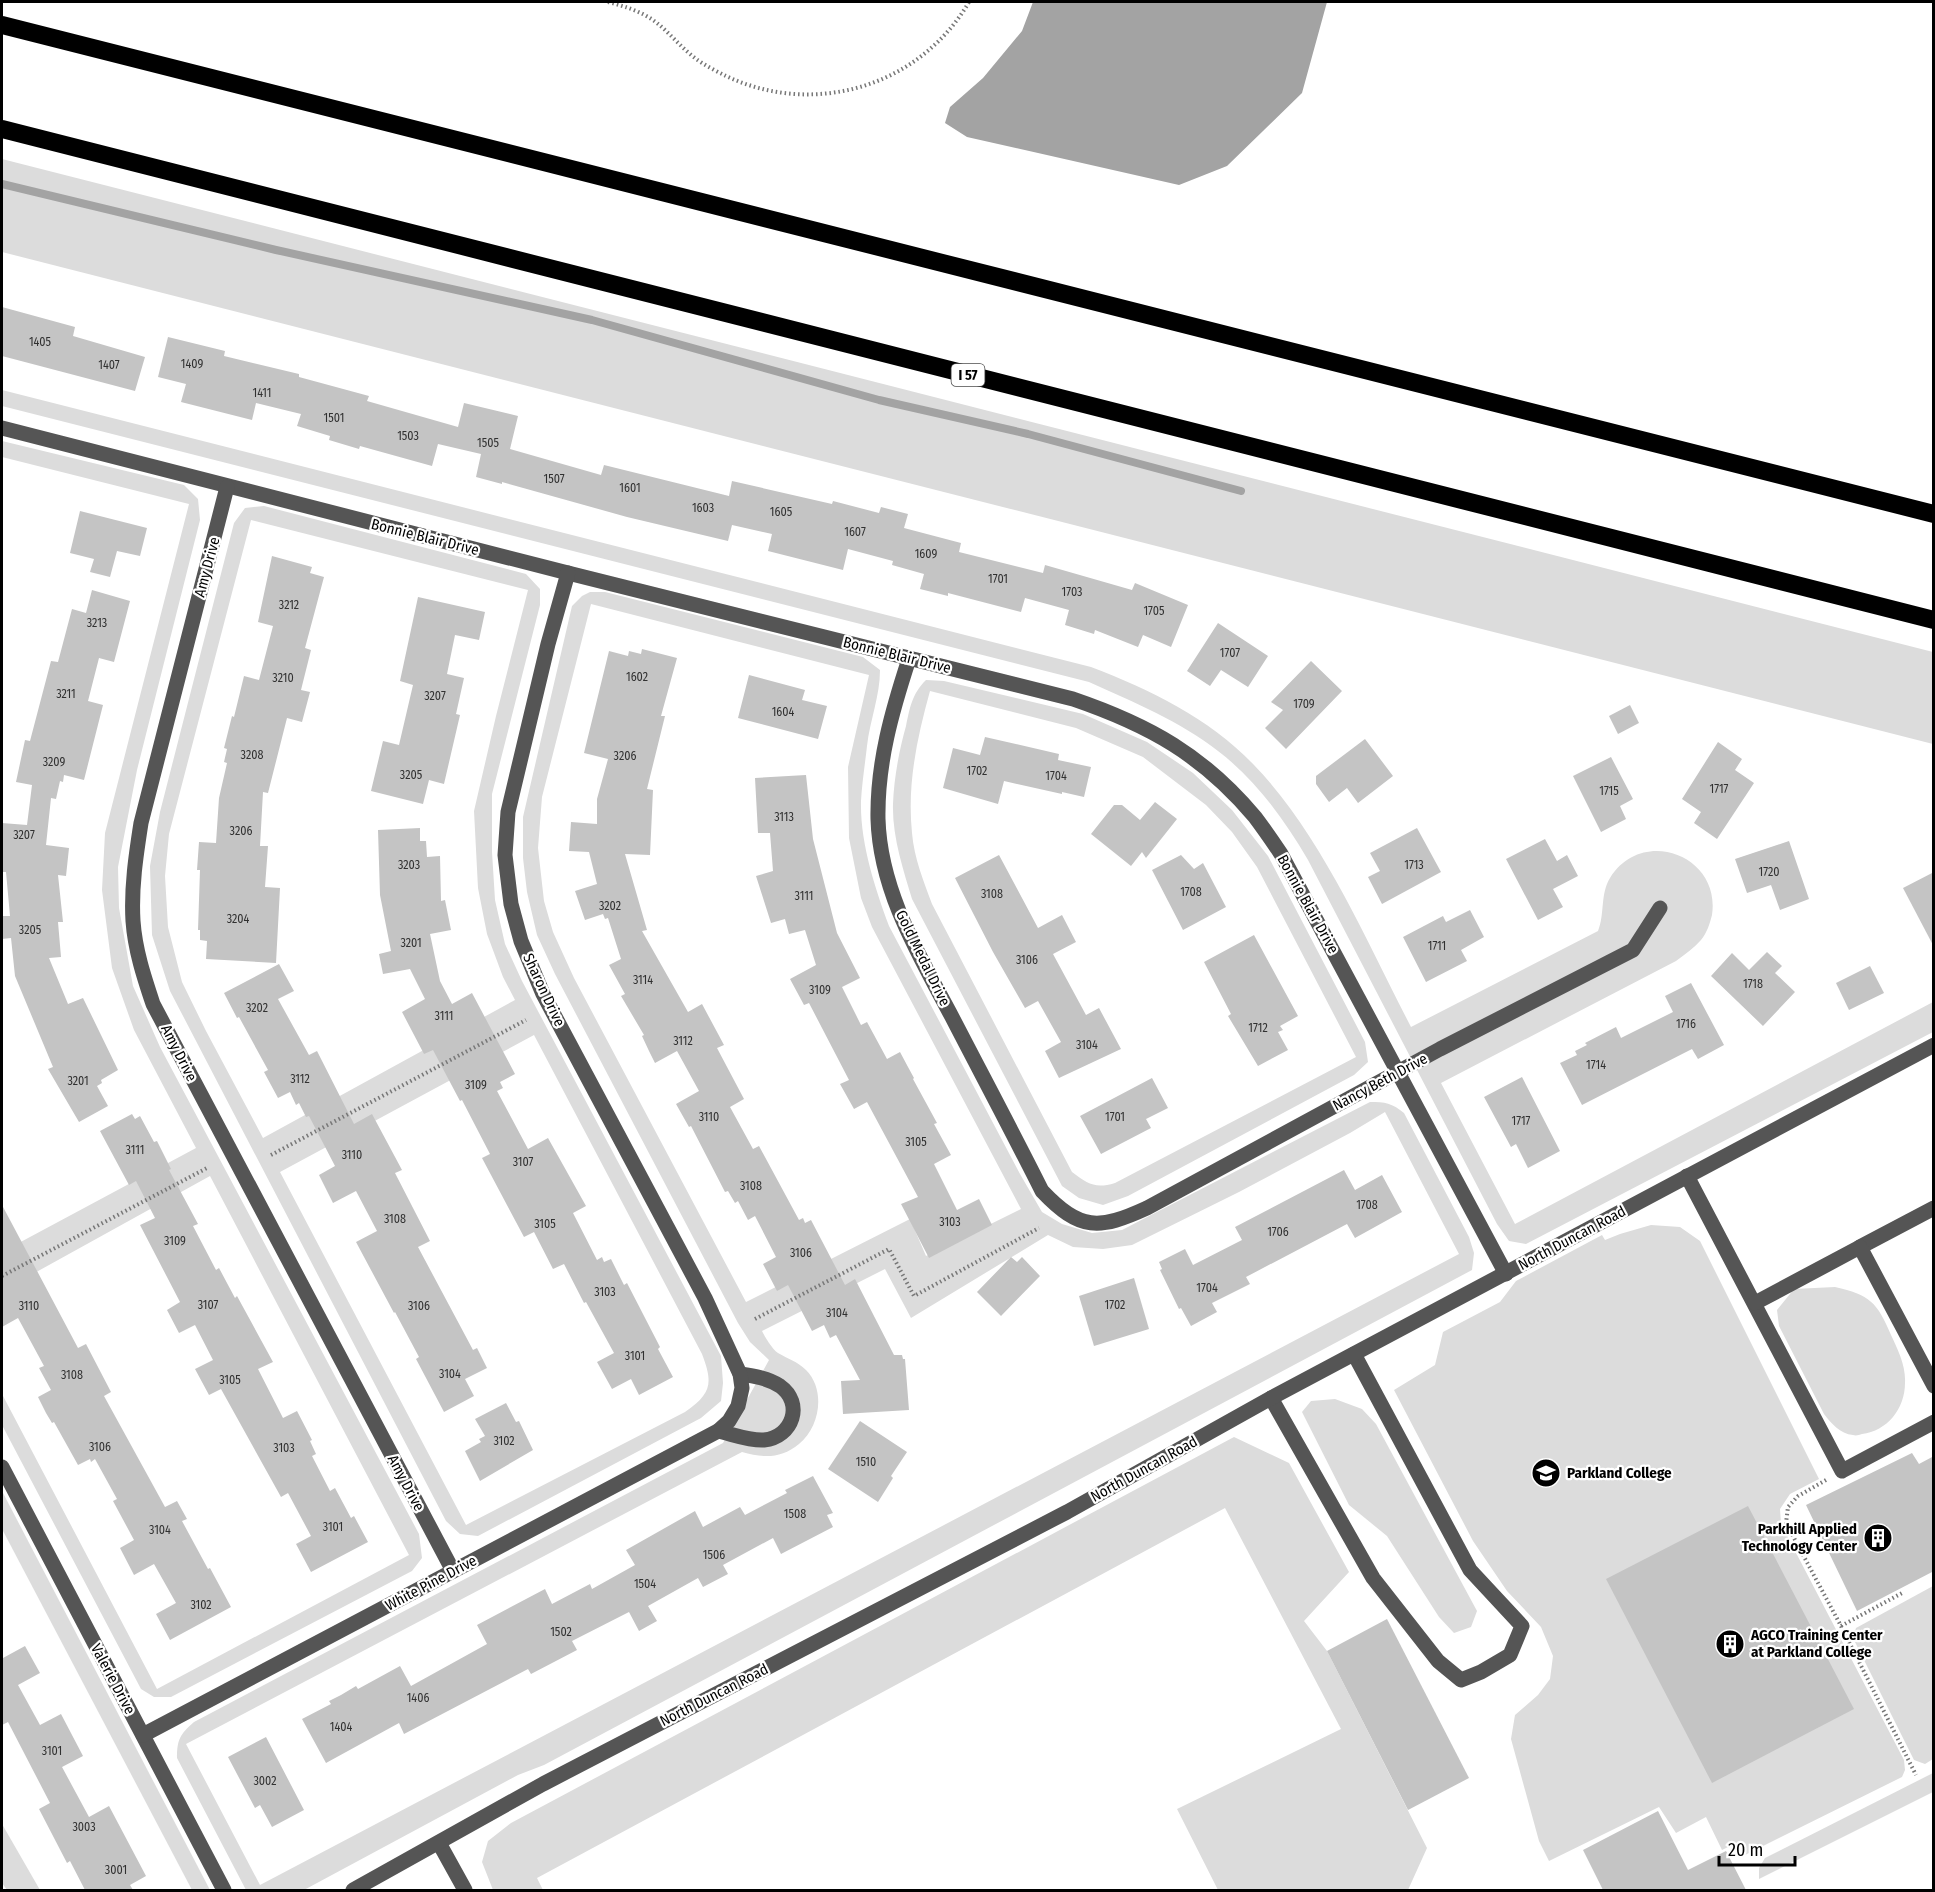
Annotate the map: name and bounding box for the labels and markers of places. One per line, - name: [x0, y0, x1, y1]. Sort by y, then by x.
- school or university icon: Parkland College: [1530, 1457, 1562, 1489]
- place label: Parkland College: [1567, 1464, 1672, 1482]
- place label: Parkhill Applied Technology Center: [1742, 1520, 1858, 1555]
- building icon: Parkhill Applied Technology Center: [1862, 1522, 1894, 1554]
- place label: AGCO Training Center at Parkland College: [1750, 1626, 1883, 1661]
- building icon: AGCO Training Center at Parkland College: [1714, 1628, 1746, 1660]

